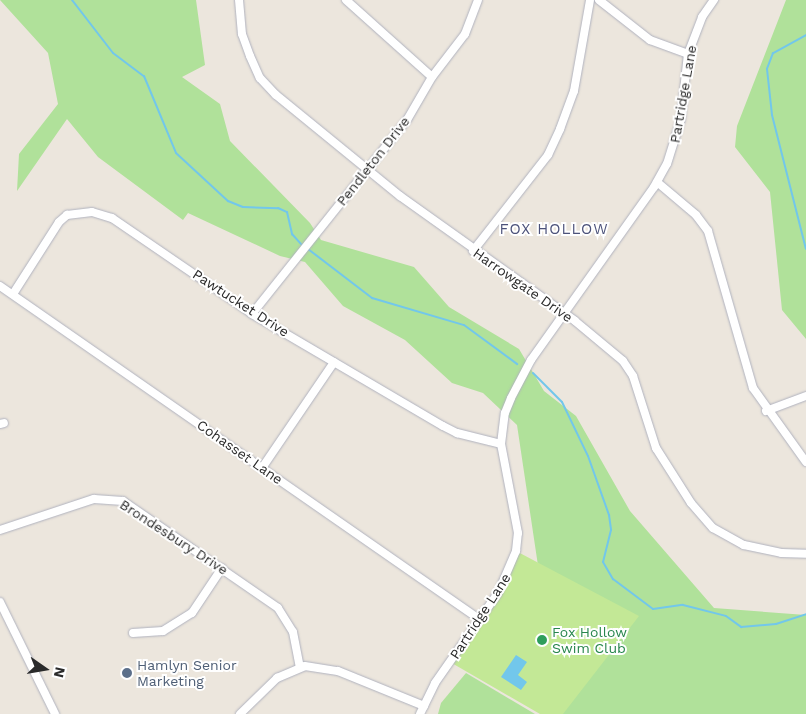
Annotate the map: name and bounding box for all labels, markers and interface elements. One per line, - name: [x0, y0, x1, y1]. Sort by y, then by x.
- street label: Partridge Lane: [666, 44, 700, 144]
- street label: Pendleton Drive: [333, 113, 413, 209]
- district label: FOX HOLLOW: [498, 221, 610, 239]
- street label: Harrowgate Drive: [470, 244, 576, 326]
- street label: Pawtucket Drive: [190, 266, 292, 340]
- street label: Cohasset Lane: [194, 416, 286, 488]
- street label: Brondesbury Drive: [117, 496, 231, 578]
- street label: Partridge Lane: [446, 570, 514, 662]
- place label: Fox Hollow Swim Club: [552, 624, 627, 656]
- marker: Fox Hollow Swim Club: [536, 634, 548, 646]
- north arrow: [20, 644, 70, 694]
- place label: Hamlyn Senior Marketing: [137, 657, 237, 690]
- text: N: [51, 666, 69, 679]
- marker: Hamlyn Senior Marketing: [121, 667, 133, 679]

